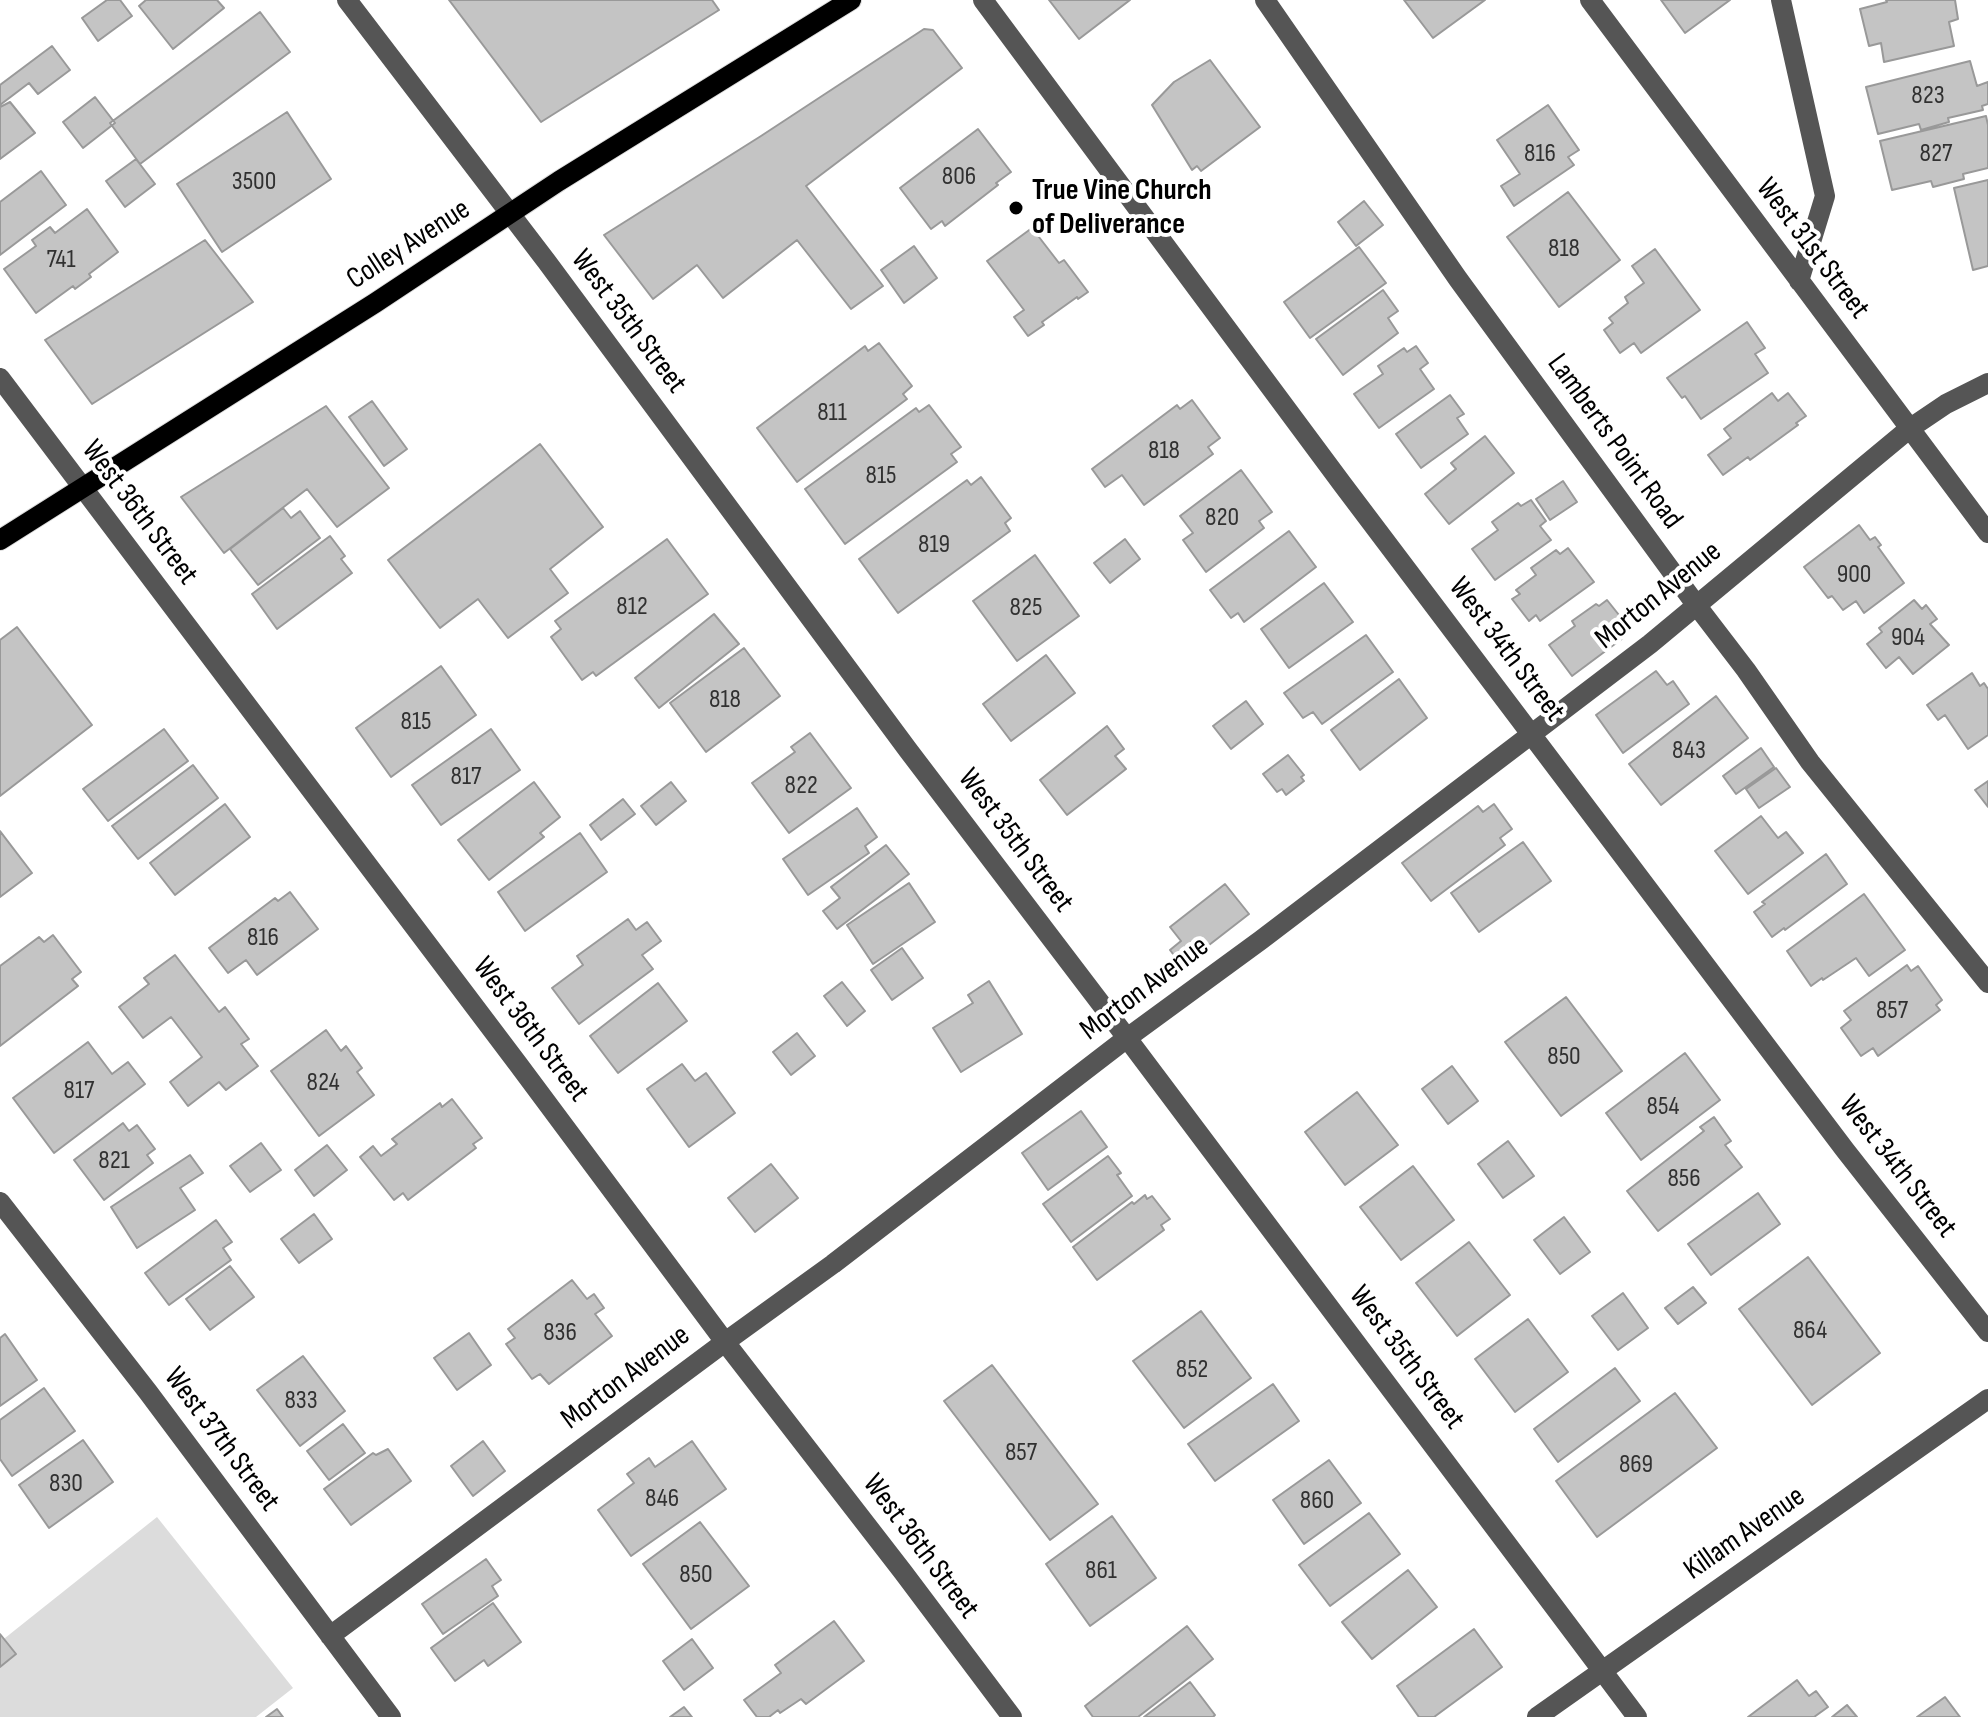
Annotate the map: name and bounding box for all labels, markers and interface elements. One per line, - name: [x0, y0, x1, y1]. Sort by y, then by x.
- house number: 823: [1911, 80, 1945, 112]
- house number: 816: [1524, 138, 1556, 170]
- house number: 827: [1920, 138, 1952, 170]
- house number: 806: [942, 161, 976, 193]
- house number: 3500: [232, 166, 276, 198]
- street label: West 31st Street: [1747, 172, 1877, 326]
- place label: True Vine Church of Deliverance: [1032, 173, 1212, 244]
- street label: Colley Avenue: [341, 192, 477, 298]
- marker: True Vine Church of Deliverance: [1007, 199, 1025, 217]
- house number: 818: [1548, 233, 1580, 265]
- street label: West 35th Street: [562, 243, 694, 401]
- house number: 741: [46, 244, 76, 276]
- street label: Lamberts Point Road: [1538, 347, 1690, 537]
- house number: 811: [817, 397, 847, 429]
- street label: West 36th Street: [73, 434, 205, 592]
- house number: 818: [1148, 435, 1180, 467]
- house number: 815: [866, 460, 896, 492]
- house number: 820: [1205, 502, 1239, 534]
- house number: 819: [918, 529, 950, 561]
- street label: Morton Avenue: [1589, 534, 1729, 658]
- house number: 900: [1837, 559, 1871, 591]
- street label: West 34th Street: [1440, 571, 1572, 729]
- house number: 812: [616, 591, 648, 623]
- house number: 825: [1010, 592, 1042, 624]
- house number: 904: [1891, 622, 1925, 654]
- house number: 818: [709, 684, 741, 716]
- house number: 815: [401, 706, 431, 738]
- house number: 843: [1672, 735, 1706, 767]
- house number: 817: [451, 761, 481, 793]
- street label: West 35th Street: [949, 762, 1081, 920]
- house number: 822: [784, 770, 818, 802]
- house number: 816: [247, 922, 279, 954]
- street label: Morton Avenue: [1074, 929, 1216, 1049]
- street label: West 36th Street: [464, 951, 596, 1109]
- house number: 857: [1876, 995, 1908, 1027]
- house number: 850: [1547, 1041, 1581, 1073]
- house number: 824: [306, 1067, 340, 1099]
- house number: 817: [64, 1075, 94, 1107]
- street label: West 34th Street: [1830, 1089, 1964, 1245]
- house number: 854: [1647, 1091, 1679, 1123]
- house number: 821: [98, 1145, 130, 1177]
- house number: 856: [1667, 1163, 1701, 1195]
- street label: West 35th Street: [1340, 1279, 1472, 1437]
- house number: 864: [1793, 1315, 1827, 1347]
- house number: 836: [543, 1317, 577, 1349]
- street label: Morton Avenue: [555, 1318, 697, 1438]
- house number: 852: [1176, 1354, 1208, 1386]
- street label: West 37th Street: [155, 1361, 287, 1519]
- house number: 833: [284, 1385, 318, 1417]
- house number: 857: [1005, 1437, 1037, 1469]
- house number: 869: [1619, 1449, 1653, 1481]
- house number: 830: [49, 1468, 83, 1500]
- street label: West 36th Street: [854, 1468, 986, 1626]
- street label: Killam Avenue: [1678, 1479, 1812, 1589]
- house number: 846: [645, 1483, 679, 1515]
- house number: 860: [1300, 1485, 1334, 1517]
- house number: 861: [1085, 1555, 1117, 1587]
- house number: 850: [679, 1559, 713, 1591]

